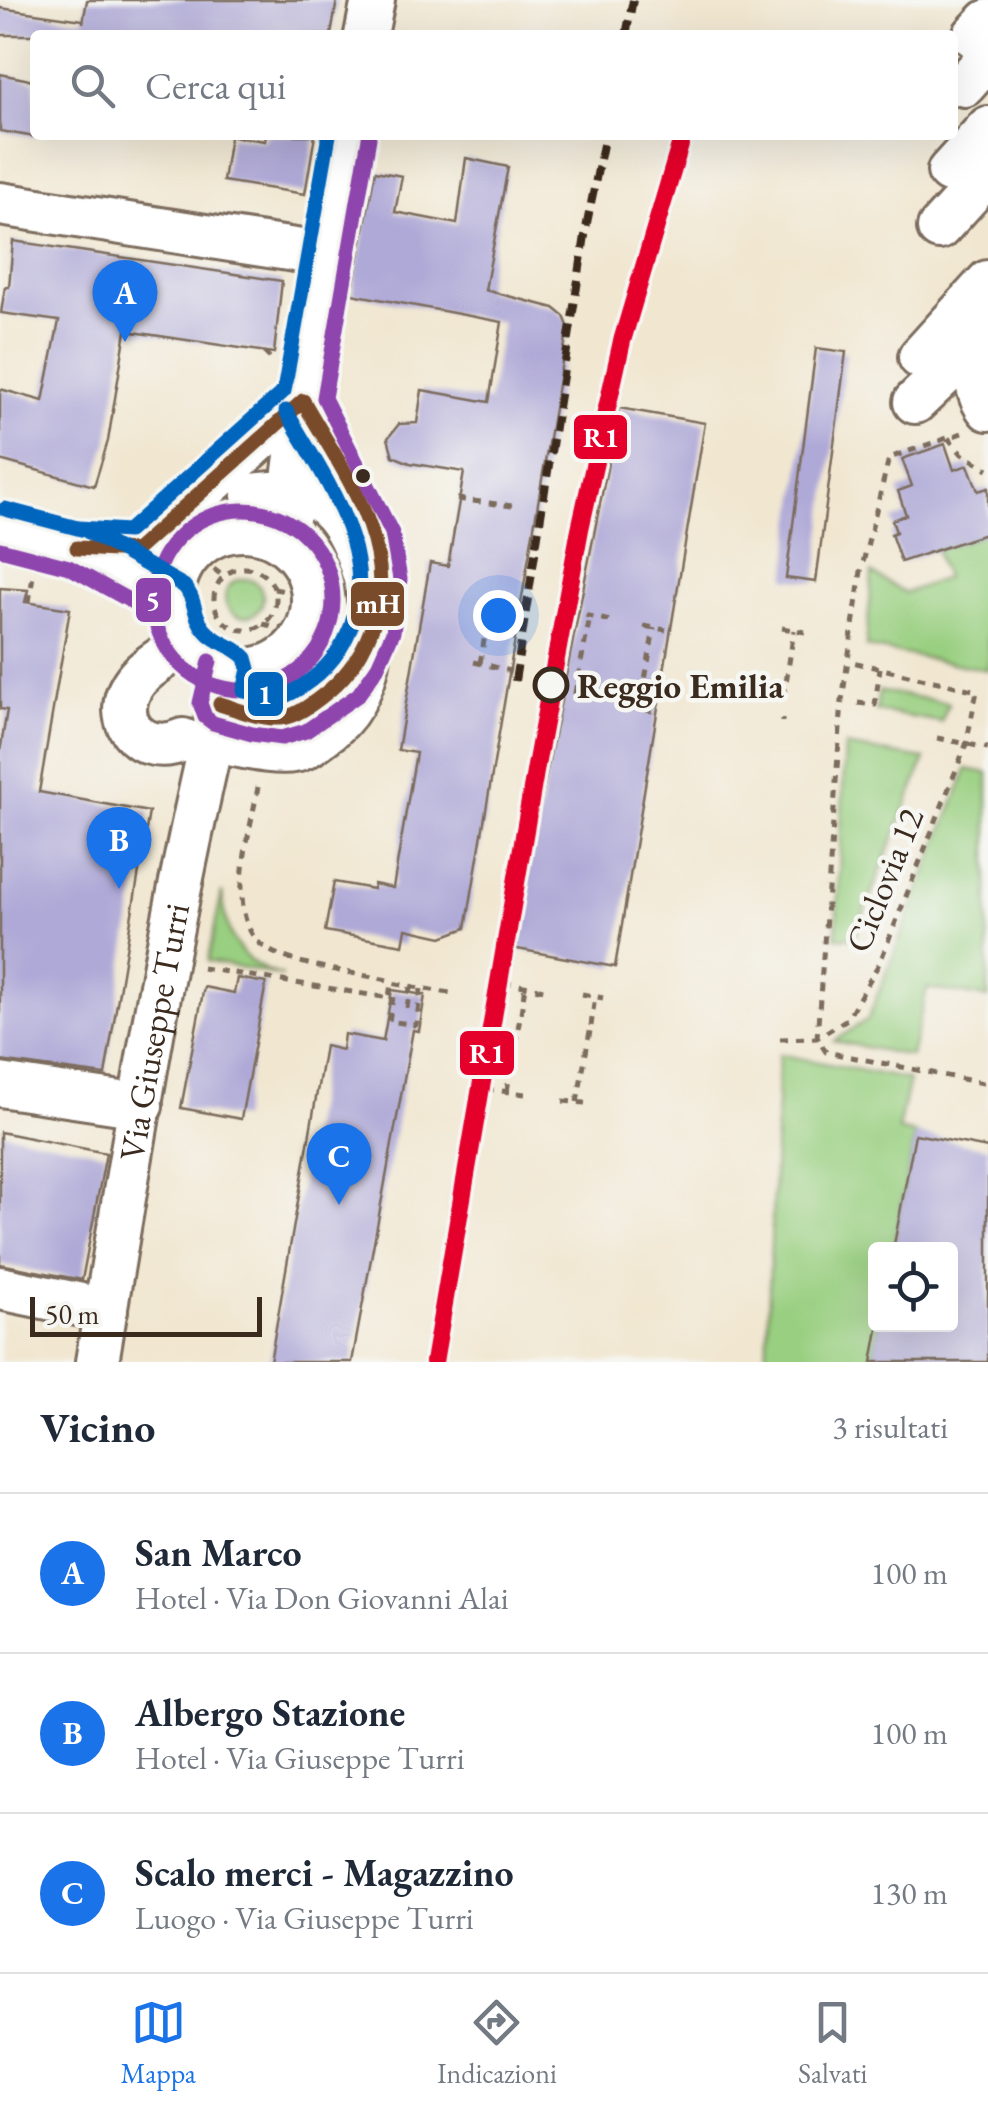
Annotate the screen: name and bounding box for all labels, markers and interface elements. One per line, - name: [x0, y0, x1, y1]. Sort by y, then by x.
- search box: [30, 30, 958, 140]
- icon: search: [65, 58, 120, 113]
- text: Cerca qui: [145, 61, 286, 110]
- pin: A: [92, 260, 158, 342]
- line badge: R1: [572, 413, 629, 461]
- text: R1: [583, 419, 619, 455]
- unlabelled marker: [353, 466, 373, 486]
- line badge: 5: [134, 576, 173, 624]
- line badge: mH: [349, 580, 406, 628]
- text: 5: [146, 582, 160, 618]
- text: mH: [355, 585, 401, 621]
- your location: [473, 590, 524, 641]
- place label: Reggio Emilia: [577, 663, 784, 708]
- marker: Reggio Emilia: [534, 668, 568, 702]
- line badge: 1: [246, 670, 285, 718]
- text: 1: [258, 676, 272, 712]
- street label: Ciclovia 12: [835, 801, 933, 959]
- pin: B: [86, 806, 152, 889]
- street label: Via Giuseppe Turri: [108, 899, 199, 1164]
- line badge: R1: [458, 1029, 516, 1077]
- text: R1: [469, 1035, 505, 1071]
- pin: C: [306, 1122, 372, 1205]
- map controls: [868, 1242, 958, 1332]
- button: locate: [868, 1242, 958, 1332]
- scale bar: [30, 1292, 262, 1336]
- text: 50 m: [45, 1296, 99, 1332]
- text: Vicino: [40, 1400, 155, 1455]
- text: 3 risultati: [832, 1406, 948, 1448]
- text: San Marco: [135, 1528, 302, 1577]
- text: A: [61, 1552, 84, 1594]
- text: 100 m: [871, 1552, 948, 1594]
- text: Hotel · Via Don Giovanni Alai: [135, 1577, 509, 1619]
- text: Albergo Stazione: [135, 1688, 405, 1737]
- text: B: [62, 1712, 83, 1754]
- text: 100 m: [871, 1712, 948, 1754]
- text: Hotel · Via Giuseppe Turri: [135, 1737, 465, 1779]
- text: Scalo merci - Magazzino: [135, 1848, 514, 1897]
- text: C: [61, 1872, 84, 1914]
- text: 130 m: [871, 1872, 948, 1914]
- text: Luogo · Via Giuseppe Turri: [135, 1897, 474, 1939]
- tab: Mappa: [121, 1995, 196, 2091]
- tab: Indicazioni: [437, 1995, 557, 2091]
- tab: Salvati: [798, 1995, 867, 2091]

